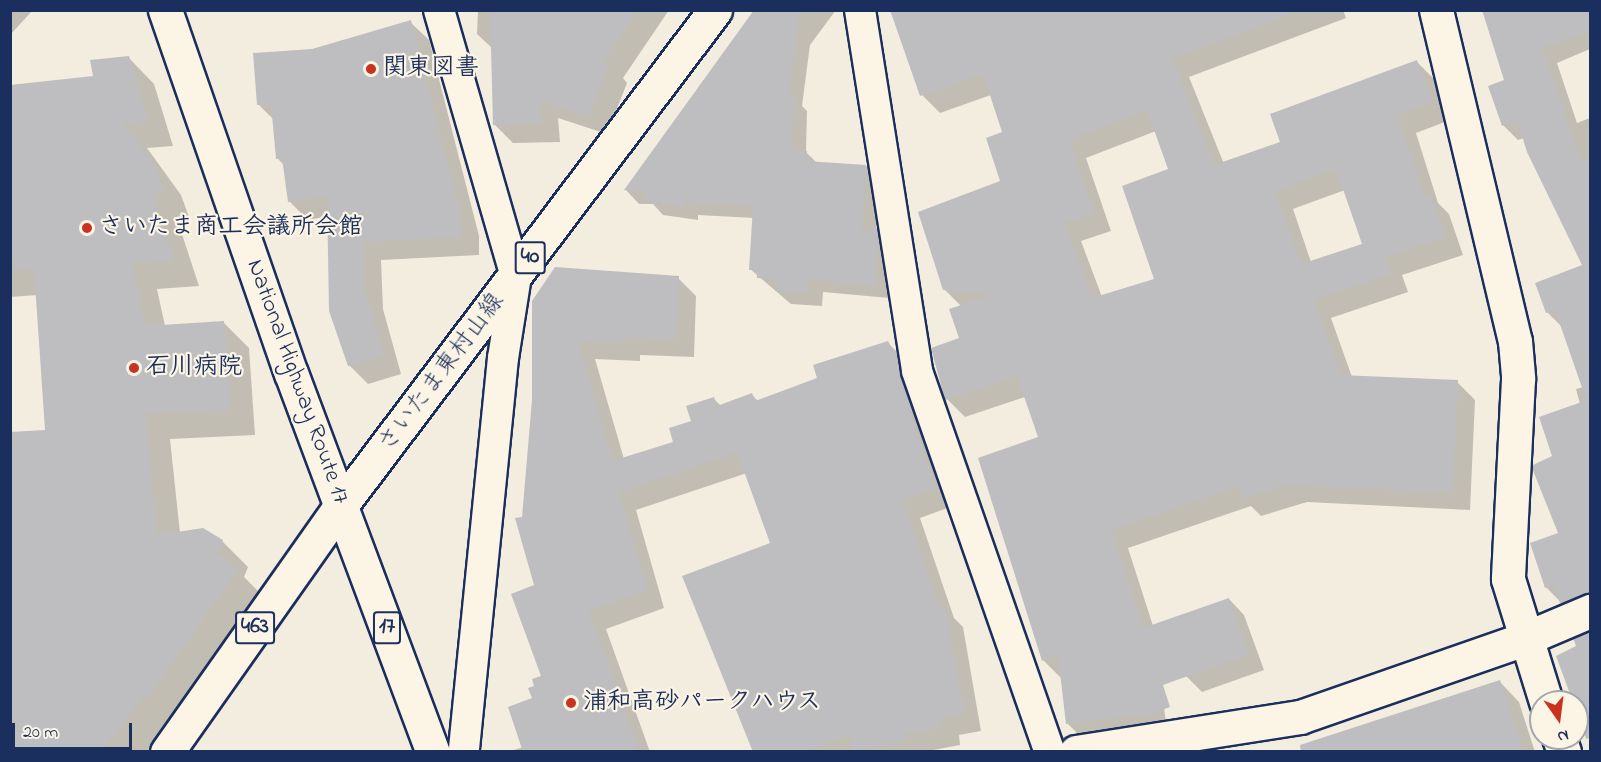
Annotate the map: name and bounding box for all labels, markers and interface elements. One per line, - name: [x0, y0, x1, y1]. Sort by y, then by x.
- place label: 関東図書: [383, 55, 479, 83]
- marker: 関東図書: [364, 62, 378, 76]
- place label: さいたま商工会議所会館: [99, 214, 363, 242]
- marker: さいたま商工会議所会館: [80, 221, 94, 235]
- road number: 40: [514, 239, 546, 277]
- street label: National Highway Route 17: [239, 256, 355, 508]
- street label: さいたま東村山線: [373, 288, 511, 458]
- place label: 石川病院: [146, 354, 242, 382]
- marker: 石川病院: [127, 361, 141, 375]
- road number: 463: [234, 609, 276, 647]
- road number: 17: [372, 609, 402, 647]
- place label: 浦和高砂パークハウス: [583, 689, 823, 717]
- north arrow: [1529, 690, 1589, 750]
- marker: 浦和高砂パークハウス: [564, 696, 578, 710]
- scale bar: [15, 711, 135, 749]
- text: 20 m: [23, 720, 58, 746]
- text: N: [1555, 723, 1571, 748]

